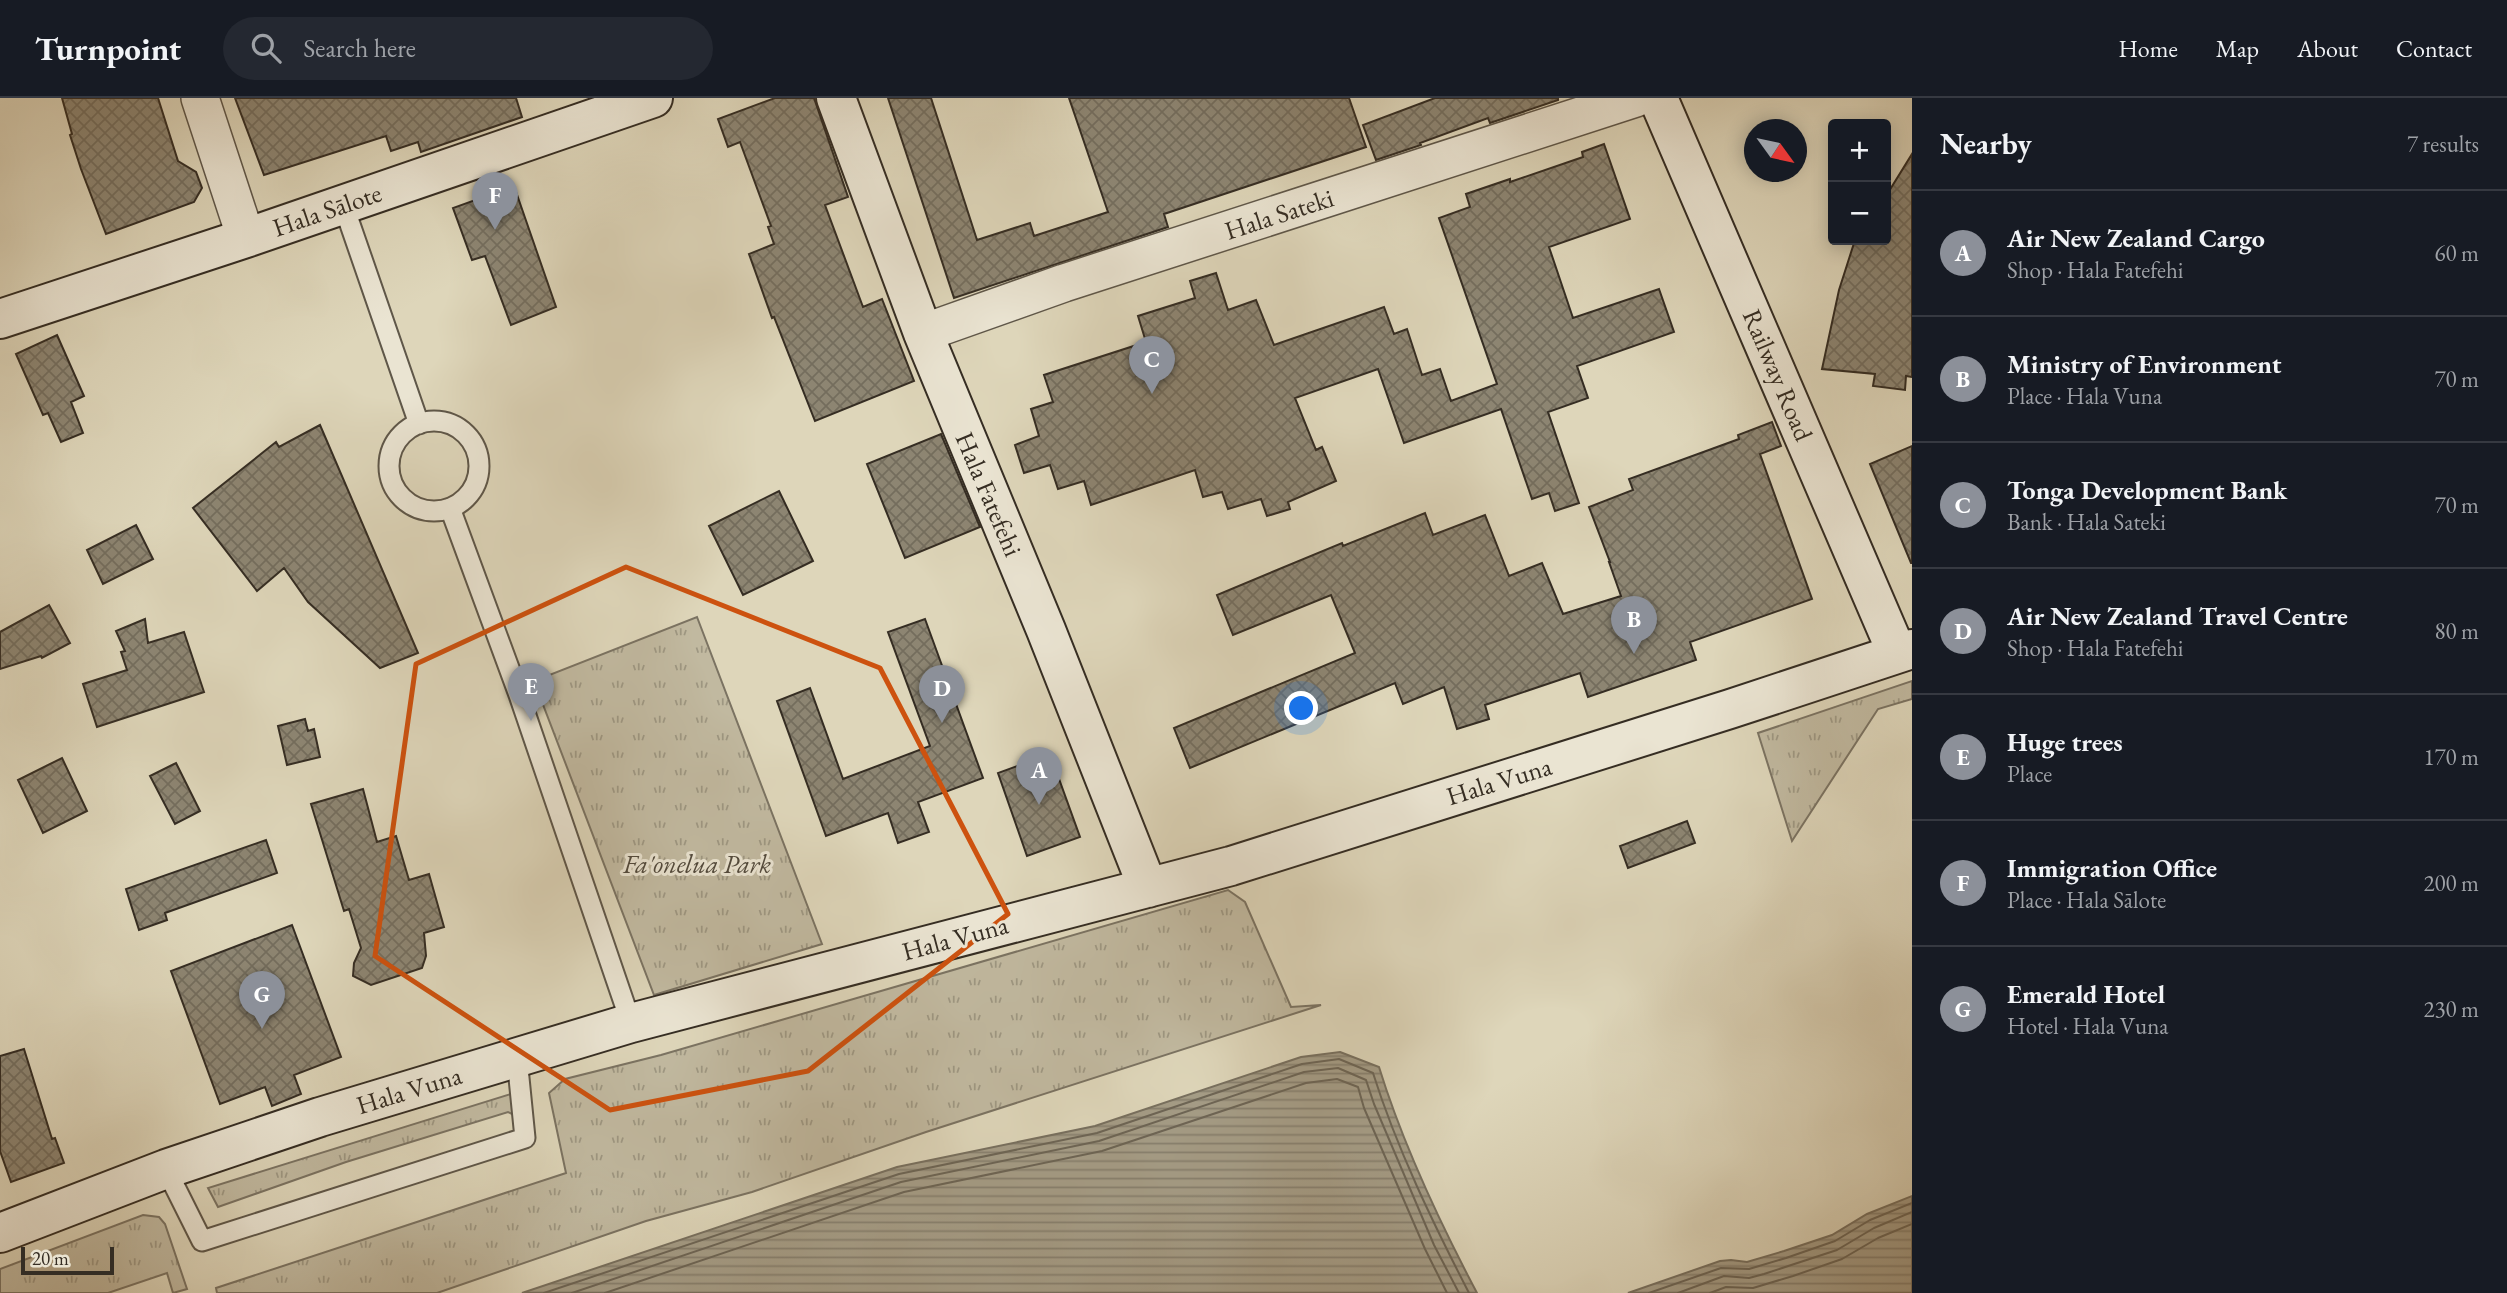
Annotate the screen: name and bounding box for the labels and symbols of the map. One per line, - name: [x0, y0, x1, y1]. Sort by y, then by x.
- north arrow: [1744, 119, 1807, 182]
- pin: F: [472, 172, 518, 230]
- street label: Hala Sālote: [268, 176, 386, 244]
- street label: Hala Sateki: [1220, 180, 1338, 248]
- street label: Railway Road: [1735, 304, 1821, 447]
- pin: C: [1129, 336, 1175, 394]
- street label: Hala Fatefehi: [948, 427, 1030, 561]
- pin: B: [1611, 596, 1657, 654]
- pin: E: [508, 663, 554, 721]
- pin: D: [919, 665, 965, 723]
- your location: [1284, 691, 1318, 725]
- pin: A: [1016, 747, 1062, 805]
- street label: Hala Vuna: [1442, 749, 1556, 813]
- park label: Fa'onelua Park: [622, 847, 771, 881]
- street label: Hala Vuna: [898, 907, 1012, 968]
- pin: G: [239, 971, 285, 1029]
- street label: Hala Vuna: [352, 1058, 466, 1122]
- scale bar: [21, 1244, 114, 1276]

